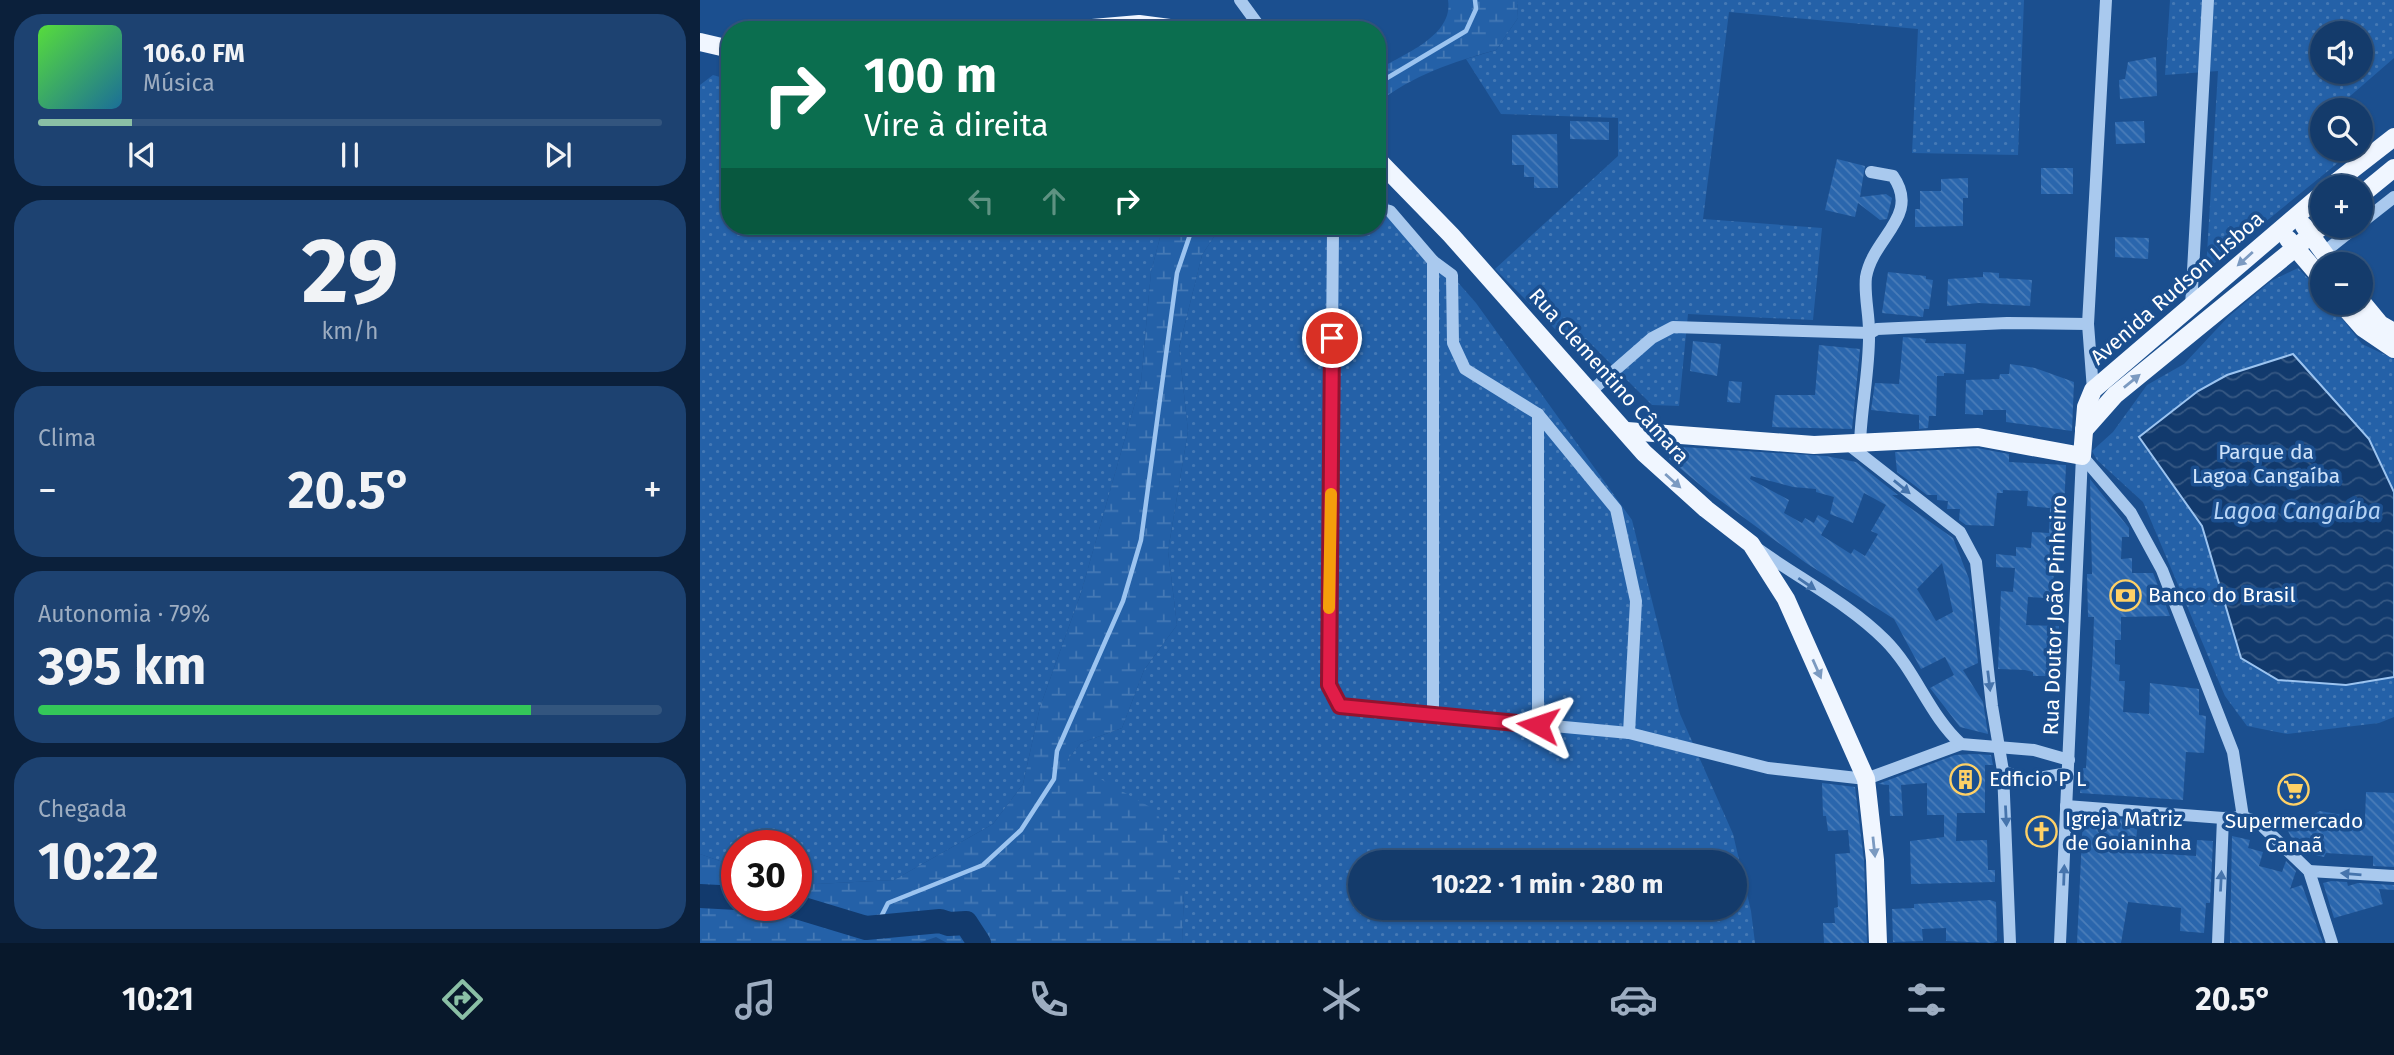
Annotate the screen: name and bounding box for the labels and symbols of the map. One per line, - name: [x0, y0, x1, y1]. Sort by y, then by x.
- street label: Avenida Rudson Lisboa: [2085, 206, 2269, 370]
- one-way arrow: [2236, 251, 2253, 266]
- street label: Rua Clementino Câmara: [1523, 283, 1695, 469]
- pin: [1302, 308, 1362, 368]
- one-way arrow: [2123, 374, 2140, 389]
- park label: Parque da Lagoa Cangaíba: [2192, 439, 2340, 489]
- one-way arrow: [1664, 473, 1682, 489]
- one-way arrow: [1894, 479, 1911, 494]
- street label: Rua Doutor João Pinheiro: [2038, 494, 2072, 736]
- water label: Lagoa Cangaíba: [2213, 497, 2381, 525]
- one-way arrow: [1797, 577, 1817, 590]
- bank icon: Banco do Brasil: [2108, 578, 2142, 612]
- place label: Banco do Brasil: [2148, 582, 2296, 608]
- one-way arrow: [1811, 659, 1823, 679]
- one-way arrow: [1984, 670, 1995, 692]
- position arrow: [1501, 688, 1575, 762]
- building icon: Edficio P L: [1949, 762, 1983, 796]
- place label: Edficio P L: [1989, 766, 2087, 792]
- supermarket icon: Supermercado Canaã: [2277, 772, 2311, 806]
- one-way arrow: [2001, 805, 2012, 827]
- place label: Igreja Matriz de Goianinha: [2065, 806, 2192, 856]
- place label: Supermercado Canaã: [2225, 808, 2363, 858]
- church icon: Igreja Matriz de Goianinha: [2025, 814, 2059, 848]
- speed limit sign: 30: [721, 830, 812, 921]
- one-way arrow: [1868, 836, 1879, 858]
- one-way arrow: [2058, 864, 2069, 886]
- one-way arrow: [2340, 868, 2362, 879]
- one-way arrow: [2215, 869, 2226, 891]

